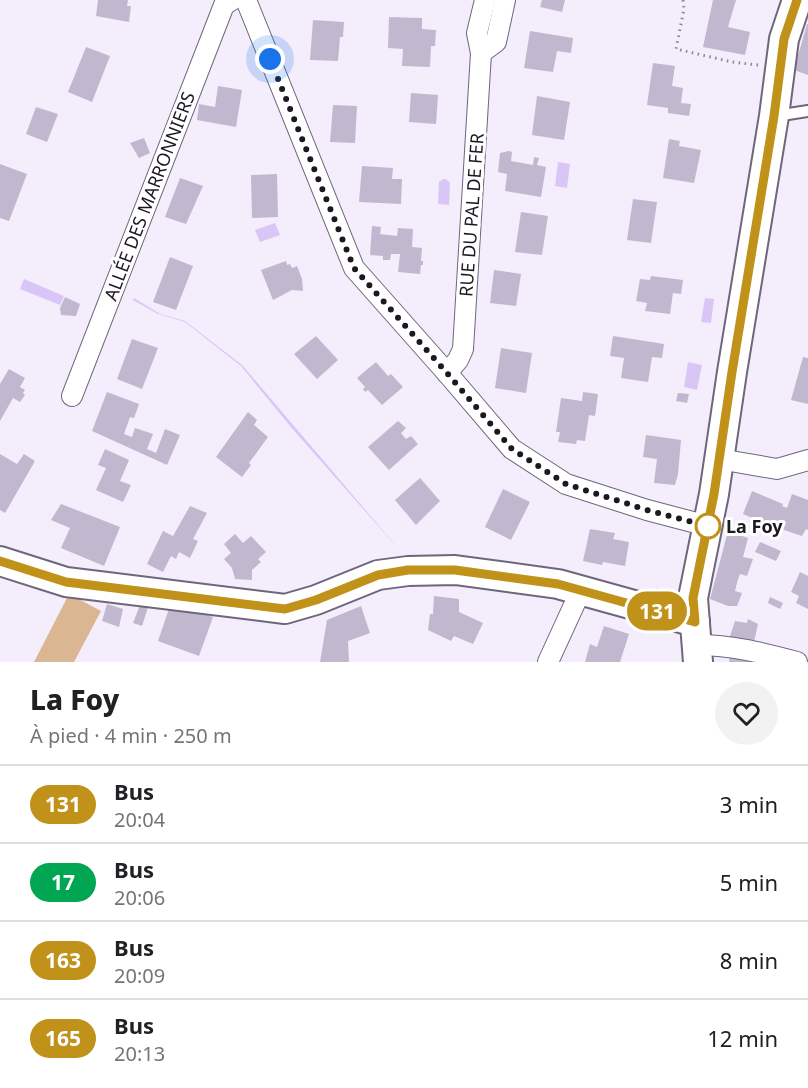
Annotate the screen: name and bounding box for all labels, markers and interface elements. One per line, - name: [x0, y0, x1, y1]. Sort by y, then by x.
- your location: [255, 44, 285, 74]
- street label: ALLÉE DES MARRONNIERS: [98, 88, 200, 304]
- street label: RUE DU PAL DE FER: [453, 132, 489, 298]
- marker: La Foy: [695, 513, 721, 539]
- place label: La Foy: [726, 514, 783, 538]
- line badge: 131: [622, 592, 692, 630]
- text: 131: [639, 597, 675, 625]
- text: La Foy: [30, 680, 119, 718]
- button: heart: [715, 682, 778, 745]
- text: À pied · 4 min · 250 m: [30, 722, 232, 749]
- text: Bus: [114, 776, 154, 806]
- text: 3 min: [720, 789, 778, 819]
- text: 131: [45, 790, 81, 818]
- text: 20:04: [114, 806, 165, 833]
- text: Bus: [114, 854, 154, 884]
- text: 5 min: [720, 867, 778, 897]
- text: 17: [51, 868, 75, 896]
- text: 20:06: [114, 884, 165, 911]
- text: Bus: [114, 932, 154, 962]
- text: 8 min: [720, 945, 778, 975]
- text: 163: [45, 946, 81, 974]
- text: 20:09: [114, 962, 165, 989]
- text: Bus: [114, 1010, 154, 1040]
- text: 12 min: [707, 1023, 778, 1053]
- text: 165: [45, 1024, 81, 1052]
- text: 20:13: [114, 1040, 165, 1067]

